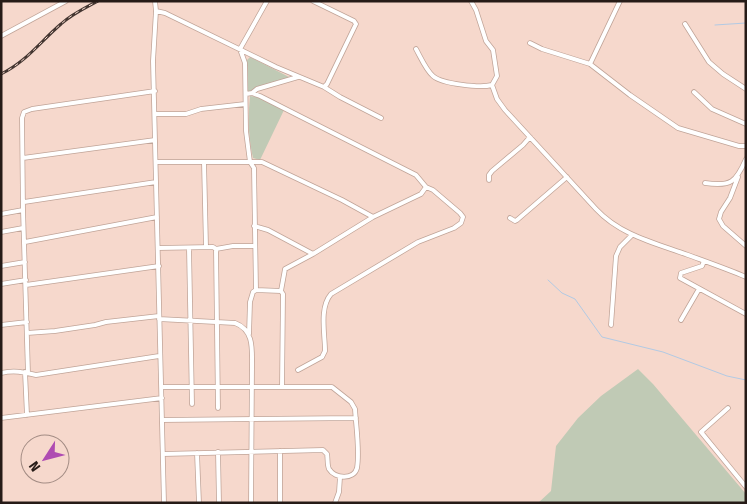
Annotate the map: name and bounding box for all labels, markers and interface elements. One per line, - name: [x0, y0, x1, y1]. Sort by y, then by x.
- north arrow: [20, 434, 70, 484]
- text: N: [26, 458, 44, 475]

